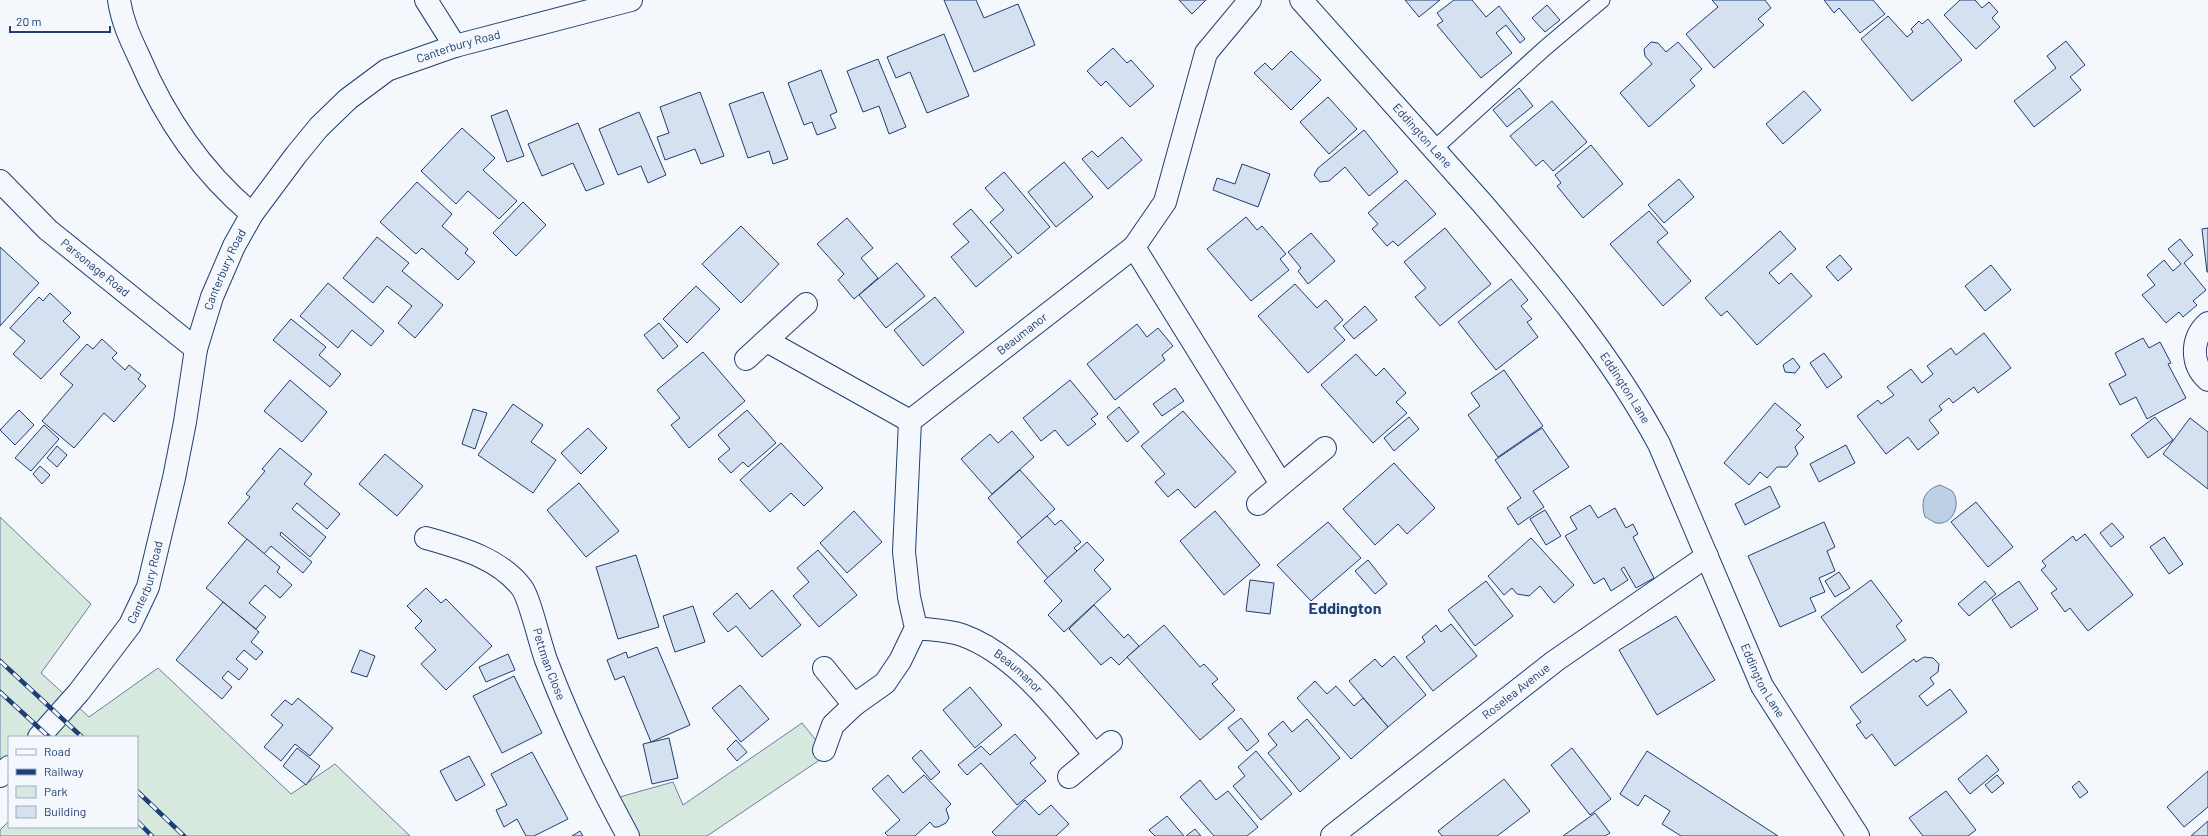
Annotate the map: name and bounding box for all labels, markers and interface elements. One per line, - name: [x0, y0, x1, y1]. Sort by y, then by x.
- scale bar: [10, 8, 110, 34]
- text: 20 m: [16, 14, 42, 28]
- street label: Canterbury Road: [414, 26, 502, 65]
- street label: Eddington Lane: [1390, 100, 1455, 170]
- street label: Canterbury Road: [200, 226, 248, 312]
- street label: Parsonage Road: [58, 235, 133, 299]
- street label: Beaumanor: [994, 309, 1050, 357]
- street label: Eddington Lane: [1598, 349, 1654, 425]
- street label: Canterbury Road: [124, 539, 165, 626]
- district label: Eddington: [1309, 598, 1381, 617]
- street label: Pettman Close: [531, 626, 569, 702]
- street label: Eddington Lane: [1739, 641, 1788, 720]
- street label: Beaumanor: [992, 645, 1047, 696]
- street label: Roselea Avenue: [1479, 660, 1552, 722]
- legend: [8, 736, 138, 828]
- text: Road: [44, 744, 71, 758]
- text: Railway: [44, 764, 84, 778]
- text: Park: [44, 784, 68, 798]
- text: Building: [44, 804, 86, 818]

